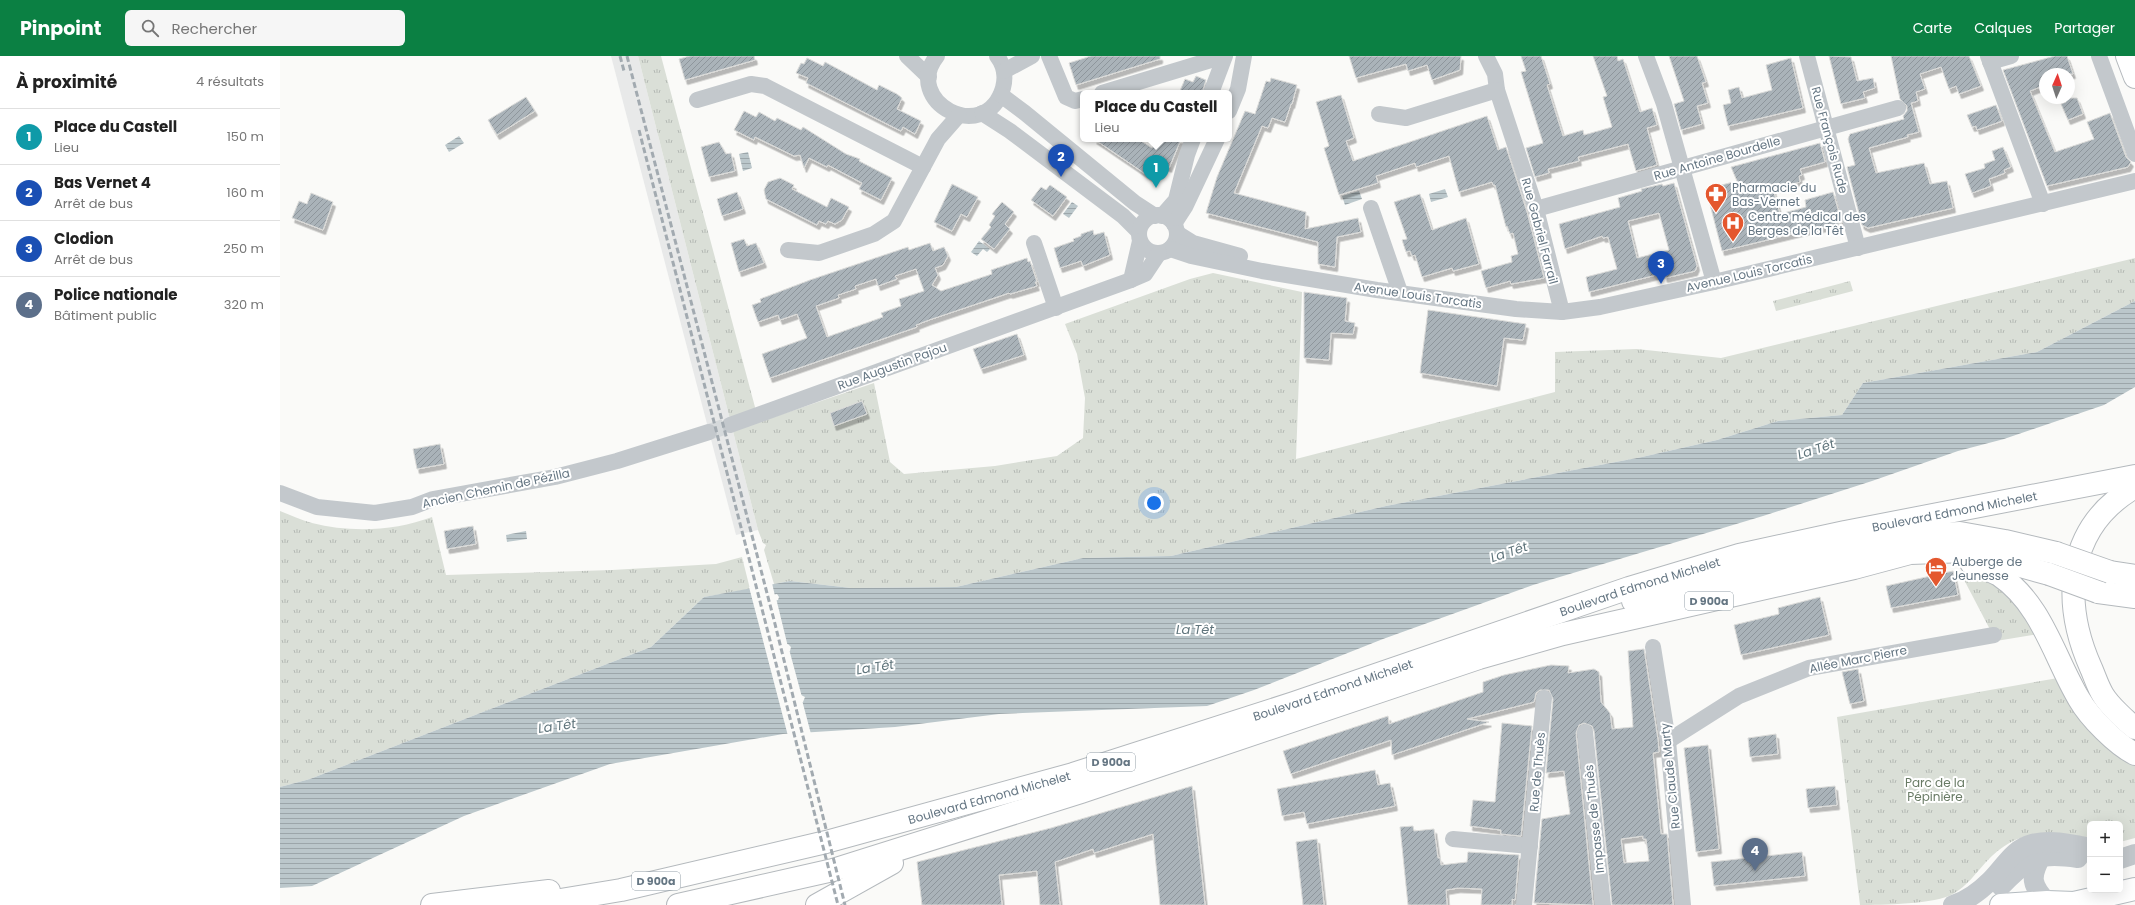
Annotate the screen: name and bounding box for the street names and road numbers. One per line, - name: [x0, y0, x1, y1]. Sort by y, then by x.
- street label: Rue François Rude: [1808, 85, 1852, 195]
- street label: Rue Antoine Bourdelle: [1652, 132, 1782, 184]
- street label: Rue Gabriel Farrail: [1518, 176, 1562, 286]
- street label: Avenue Louis Torcatis: [1684, 250, 1814, 296]
- street label: Avenue Louis Torcatis: [1353, 278, 1483, 312]
- street label: Rue Augustin Pajou: [835, 338, 949, 394]
- street label: Ancien Chemin de Pézilla: [421, 464, 571, 512]
- street label: Boulevard Edmond Michelet: [1870, 487, 2038, 535]
- street label: Boulevard Edmond Michelet: [1557, 553, 1722, 620]
- road number: D 900a: [1685, 592, 1733, 610]
- street label: Allée Marc Pierre: [1808, 641, 1908, 677]
- street label: Boulevard Edmond Michelet: [1251, 654, 1415, 724]
- street label: Rue Claude Marty: [1656, 722, 1684, 830]
- street label: Rue de Thuès: [1525, 731, 1549, 813]
- road number: D 900a: [1087, 753, 1135, 771]
- street label: Impasse de Thuès: [1580, 764, 1608, 874]
- street label: Boulevard Edmond Michelet: [906, 767, 1072, 828]
- road number: D 900a: [632, 872, 680, 890]

